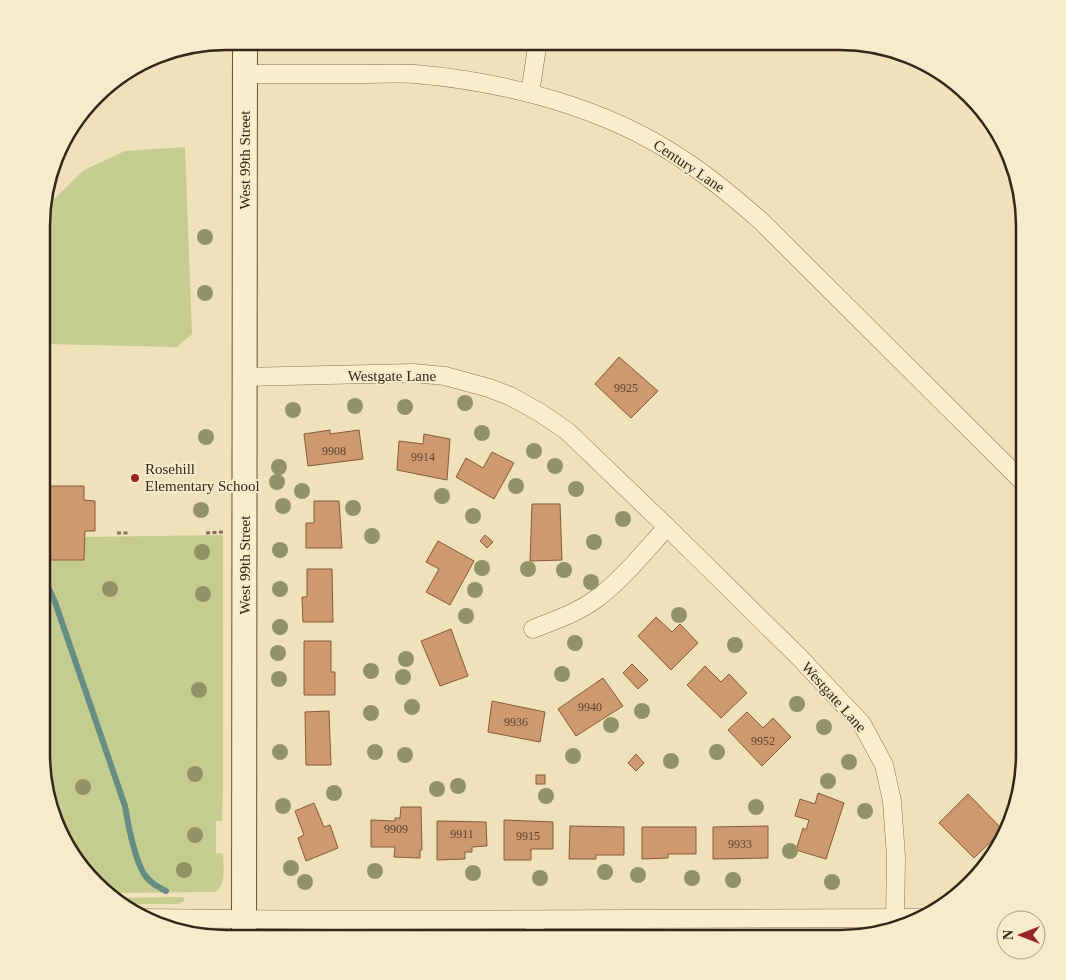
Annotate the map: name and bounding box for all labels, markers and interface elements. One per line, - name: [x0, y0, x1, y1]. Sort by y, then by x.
- street label: West 99th Street: [237, 110, 253, 209]
- street label: Century Lane: [651, 136, 728, 196]
- street label: Westgate Lane: [348, 368, 437, 384]
- house number: 9925: [614, 381, 638, 395]
- house number: 9908: [322, 444, 346, 458]
- house number: 9914: [411, 450, 435, 464]
- place label: Rosehill Elementary School: [145, 461, 260, 494]
- marker: Rosehill Elementary School: [129, 472, 141, 484]
- street label: West 99th Street: [237, 515, 253, 614]
- street label: Westgate Lane: [798, 659, 870, 735]
- house number: 9940: [578, 700, 602, 714]
- house number: 9936: [504, 715, 528, 729]
- house number: 9952: [751, 734, 775, 748]
- house number: 9909: [384, 822, 408, 836]
- house number: 9911: [450, 827, 474, 841]
- house number: 9915: [516, 829, 540, 843]
- house number: 9933: [728, 837, 752, 851]
- north arrow: [996, 910, 1046, 960]
- text: N: [1001, 930, 1016, 940]

